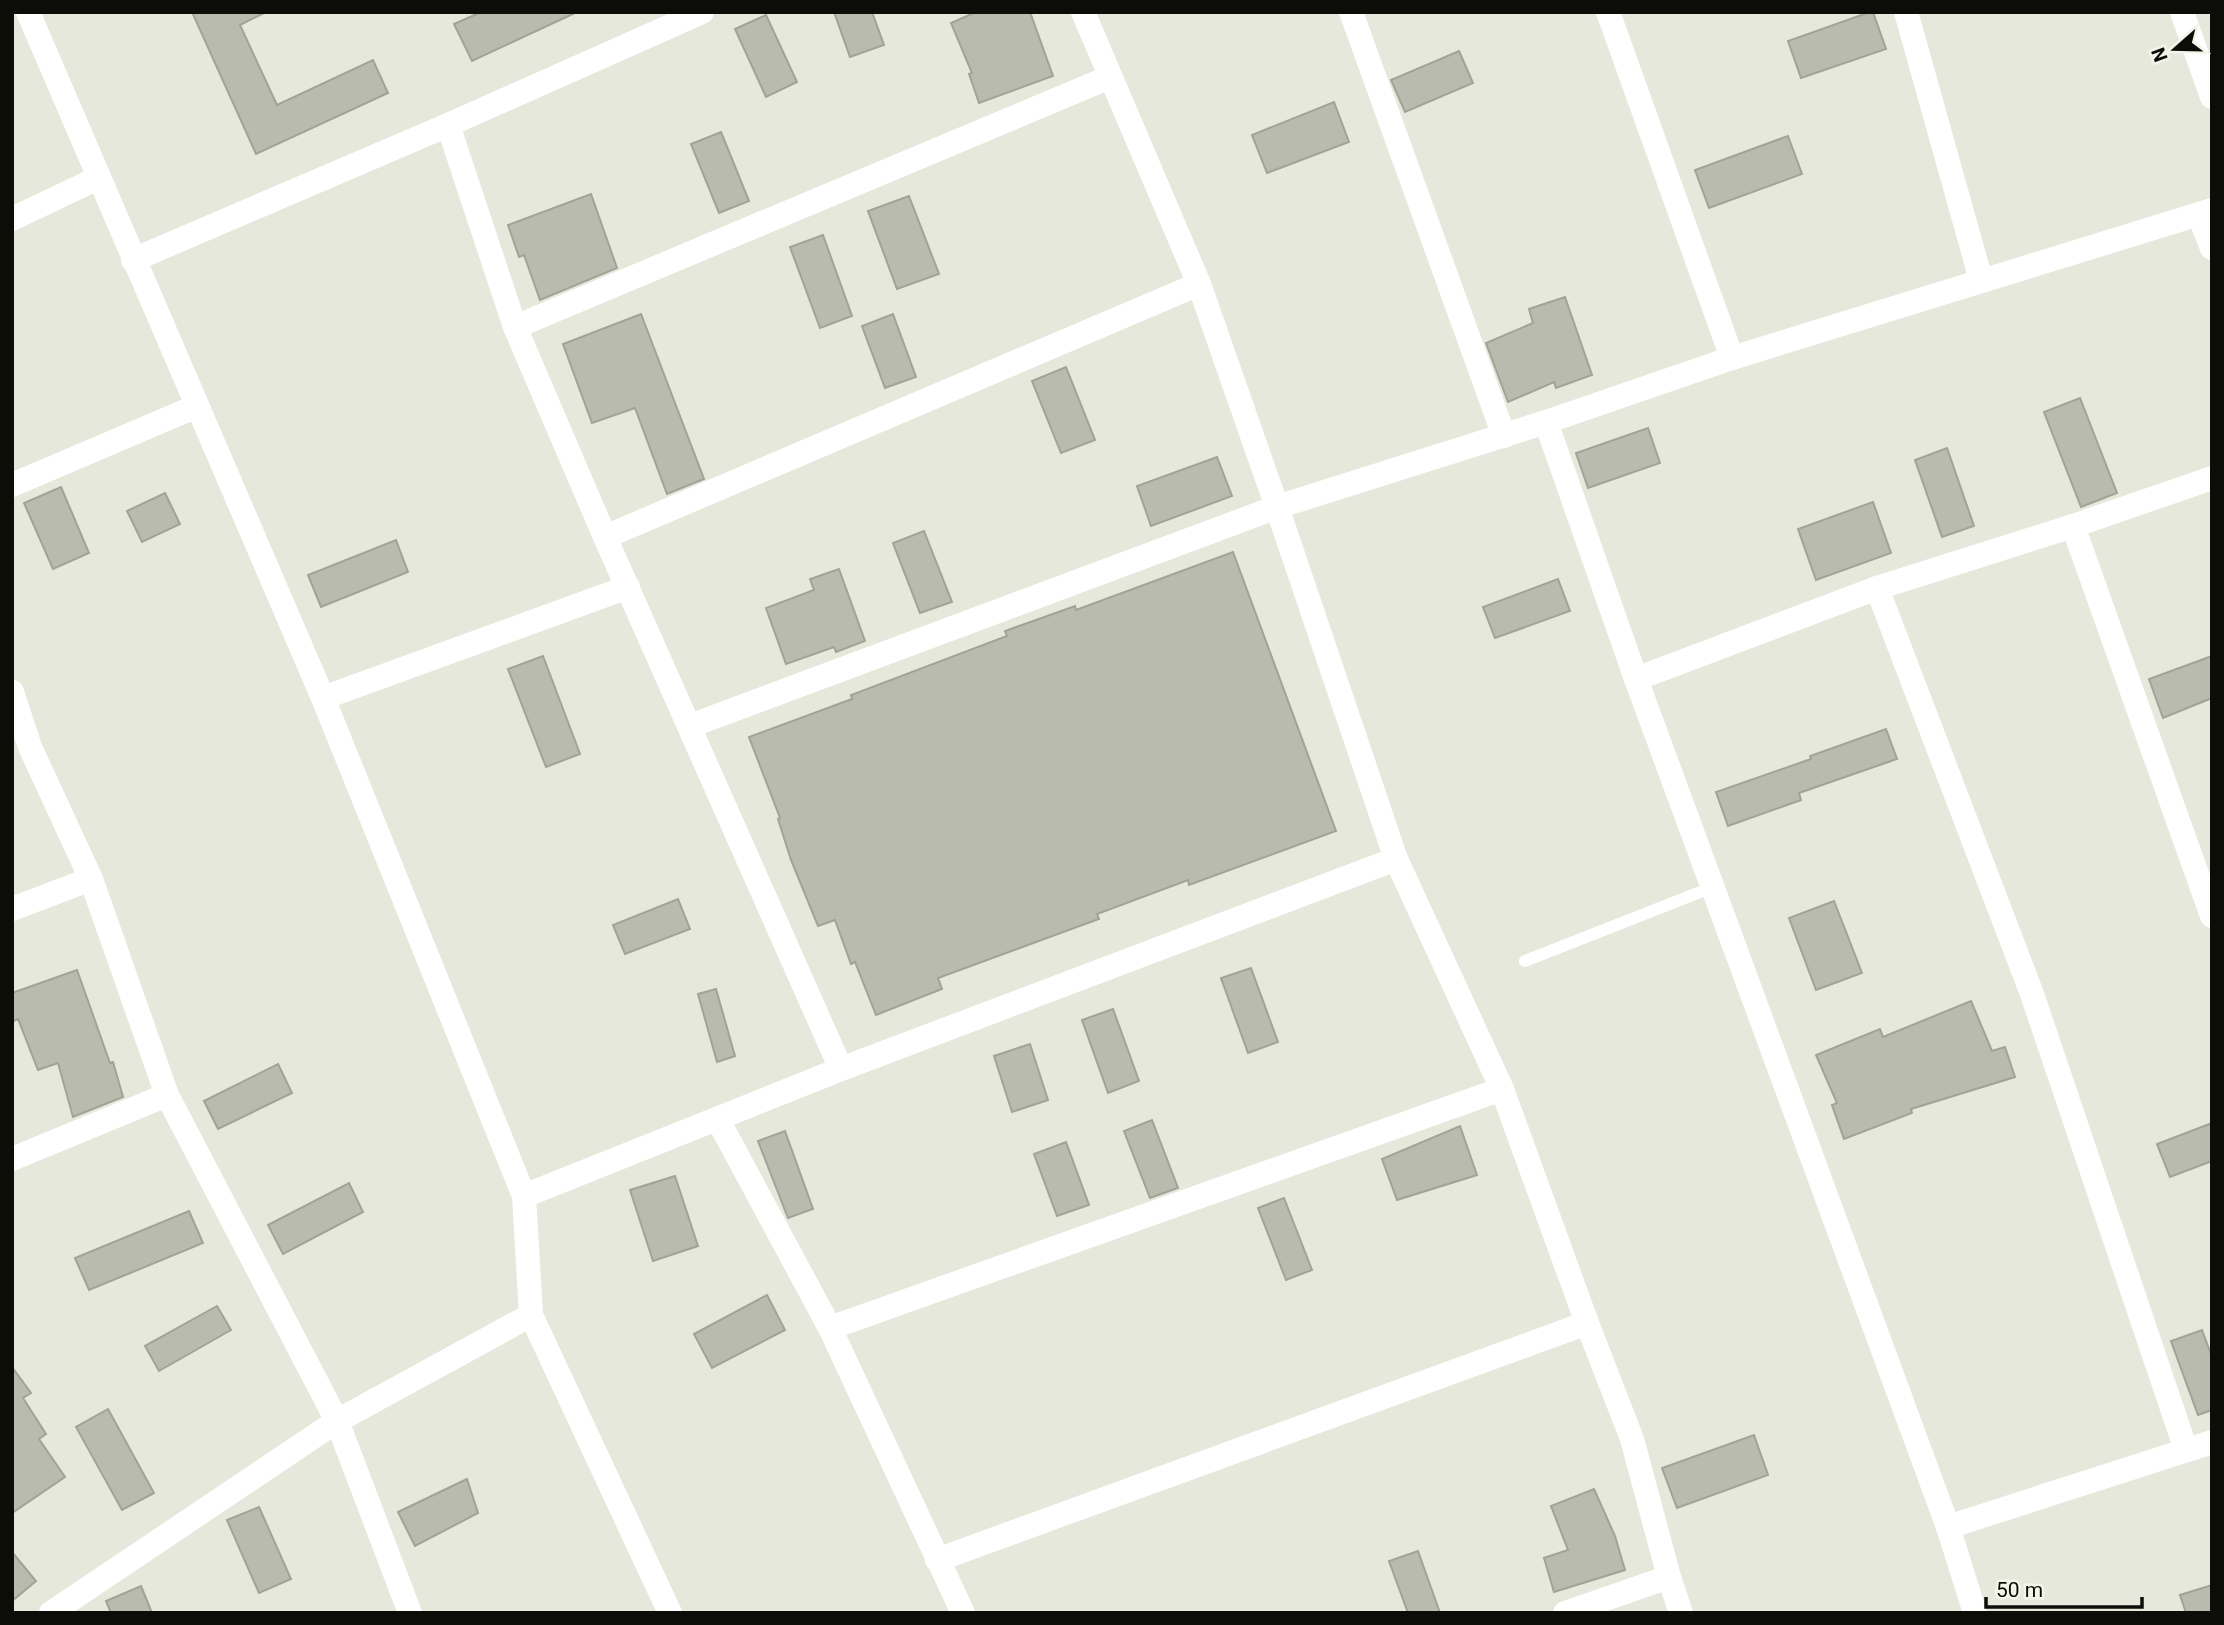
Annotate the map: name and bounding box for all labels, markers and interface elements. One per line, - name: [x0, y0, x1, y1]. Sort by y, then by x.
- north arrow: [2140, 14, 2210, 84]
- text: N: [2146, 44, 2173, 65]
- scale bar: [1986, 1566, 2142, 1610]
- text: 50 m: [1996, 1578, 2043, 1602]

